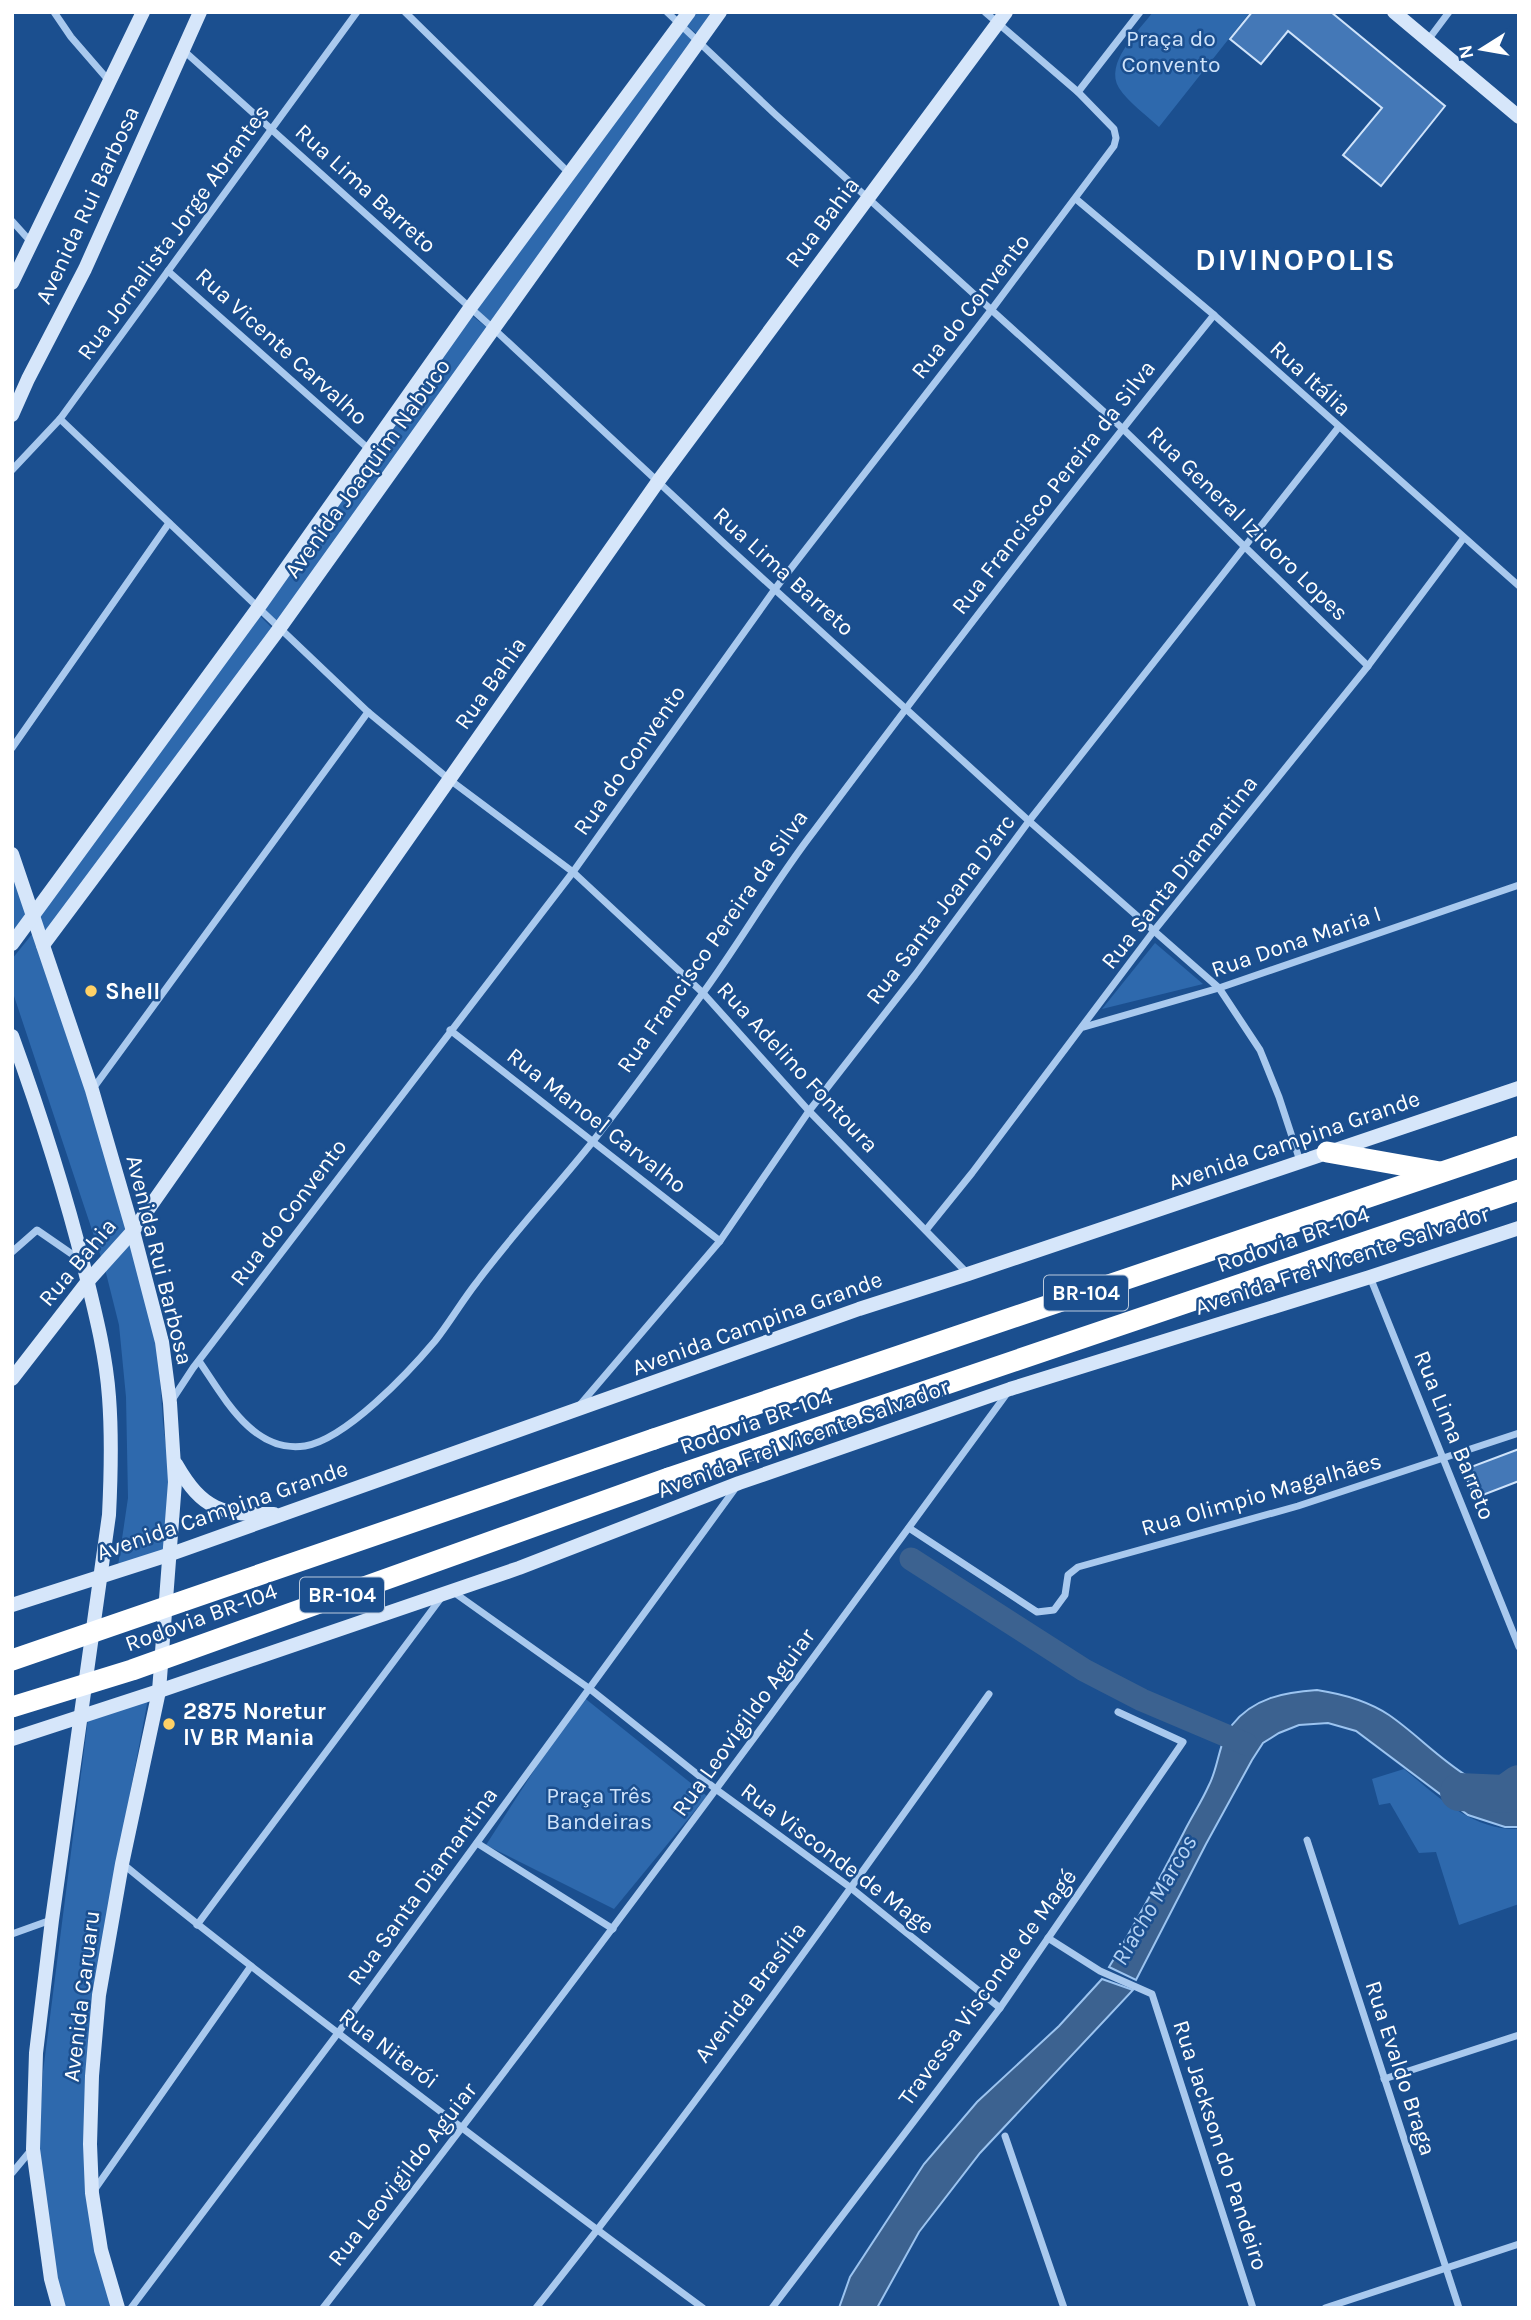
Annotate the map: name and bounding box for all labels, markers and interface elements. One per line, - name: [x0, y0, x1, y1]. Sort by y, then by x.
- north arrow: [1447, 14, 1517, 84]
- park label: Praça do Convento: [1121, 25, 1221, 78]
- text: N: [1454, 43, 1478, 61]
- street label: Rua Jornalista Jorge Abrantes: [72, 99, 275, 365]
- street label: Avenida Rui Barbosa: [30, 102, 145, 308]
- street label: Rua Lima Barreto: [290, 118, 442, 259]
- street label: Rua Bahia: [780, 172, 865, 273]
- street label: Rua do Convento: [905, 228, 1035, 384]
- district label: DIVINOPOLIS: [1195, 242, 1397, 278]
- street label: Rua Vicente Carvalho: [190, 262, 373, 431]
- street label: Rua Itália: [1265, 335, 1357, 422]
- street label: Avenida Joaquim Nabuco: [279, 353, 456, 583]
- street label: Rua Francisco Pereira da Silva: [946, 355, 1161, 620]
- street label: Rua General Izidoro Lopes: [1142, 420, 1354, 626]
- street label: Rua Lima Barreto: [708, 501, 860, 642]
- street label: Rua Bahia: [449, 632, 532, 735]
- street label: Rua do Convento: [568, 680, 691, 840]
- street label: Rua Santa Diamantina: [1095, 770, 1263, 974]
- street label: Rua Francisco Pereira da Silva: [611, 805, 814, 1078]
- street label: Rua Santa Joana D'arc: [860, 809, 1021, 1010]
- street label: Rua Dona Maria I: [1208, 900, 1385, 983]
- street label: Rua Adelino Fontoura: [711, 976, 884, 1158]
- place label: Shell: [105, 978, 160, 1005]
- marker: Shell: [83, 983, 99, 999]
- street label: Rua Manoel Carvalho: [501, 1042, 692, 1199]
- street label: Avenida Campina Grande: [1165, 1085, 1423, 1196]
- street label: Rua do Convento: [224, 1134, 352, 1291]
- street label: Avenida Rui Barbosa: [120, 1152, 199, 1368]
- street label: Avenida Frei Vicente Salvador: [1191, 1200, 1493, 1321]
- street label: Rodovia BR-104: [1213, 1201, 1373, 1278]
- street label: Rua Bahia: [33, 1213, 122, 1312]
- street label: Avenida Campina Grande: [628, 1266, 886, 1381]
- road number: BR-104: [1044, 1276, 1128, 1310]
- street label: Rua Lima Barreto: [1408, 1347, 1501, 1524]
- street label: Avenida Frei Vicente Salvador: [654, 1373, 953, 1504]
- street label: Rodovia BR-104: [676, 1383, 836, 1460]
- street label: Rua Olimpio Magalhães: [1138, 1447, 1384, 1542]
- street label: Avenida Campina Grande: [93, 1455, 351, 1566]
- street label: Rodovia BR-104: [121, 1577, 281, 1657]
- road number: BR-104: [300, 1578, 384, 1612]
- street label: Rua Leovigildo Aguiar: [666, 1623, 821, 1821]
- place label: 2875 Noretur IV BR Mania: [183, 1698, 326, 1751]
- marker: 2875 Noretur IV BR Mania: [161, 1716, 177, 1732]
- street label: Rua Visconde de Mage: [736, 1777, 940, 1940]
- street label: Rua Santa Diamantina: [341, 1782, 503, 1991]
- park label: Praça Três Bandeiras: [546, 1782, 652, 1835]
- water label: Riacho Marcos: [1105, 1830, 1203, 1970]
- street label: Travessa Visconde de Magé: [893, 1864, 1082, 2111]
- street label: Avenida Caruaru: [58, 1909, 105, 2083]
- street label: Avenida Brasília: [689, 1917, 812, 2068]
- street label: Rua Evaldo Braga: [1360, 1977, 1442, 2159]
- street label: Rua Niterói: [334, 2002, 444, 2094]
- street label: Rua Jackson do Pandeiro: [1167, 2017, 1274, 2273]
- street label: Rua Leovigildo Aguiar: [322, 2077, 483, 2271]

